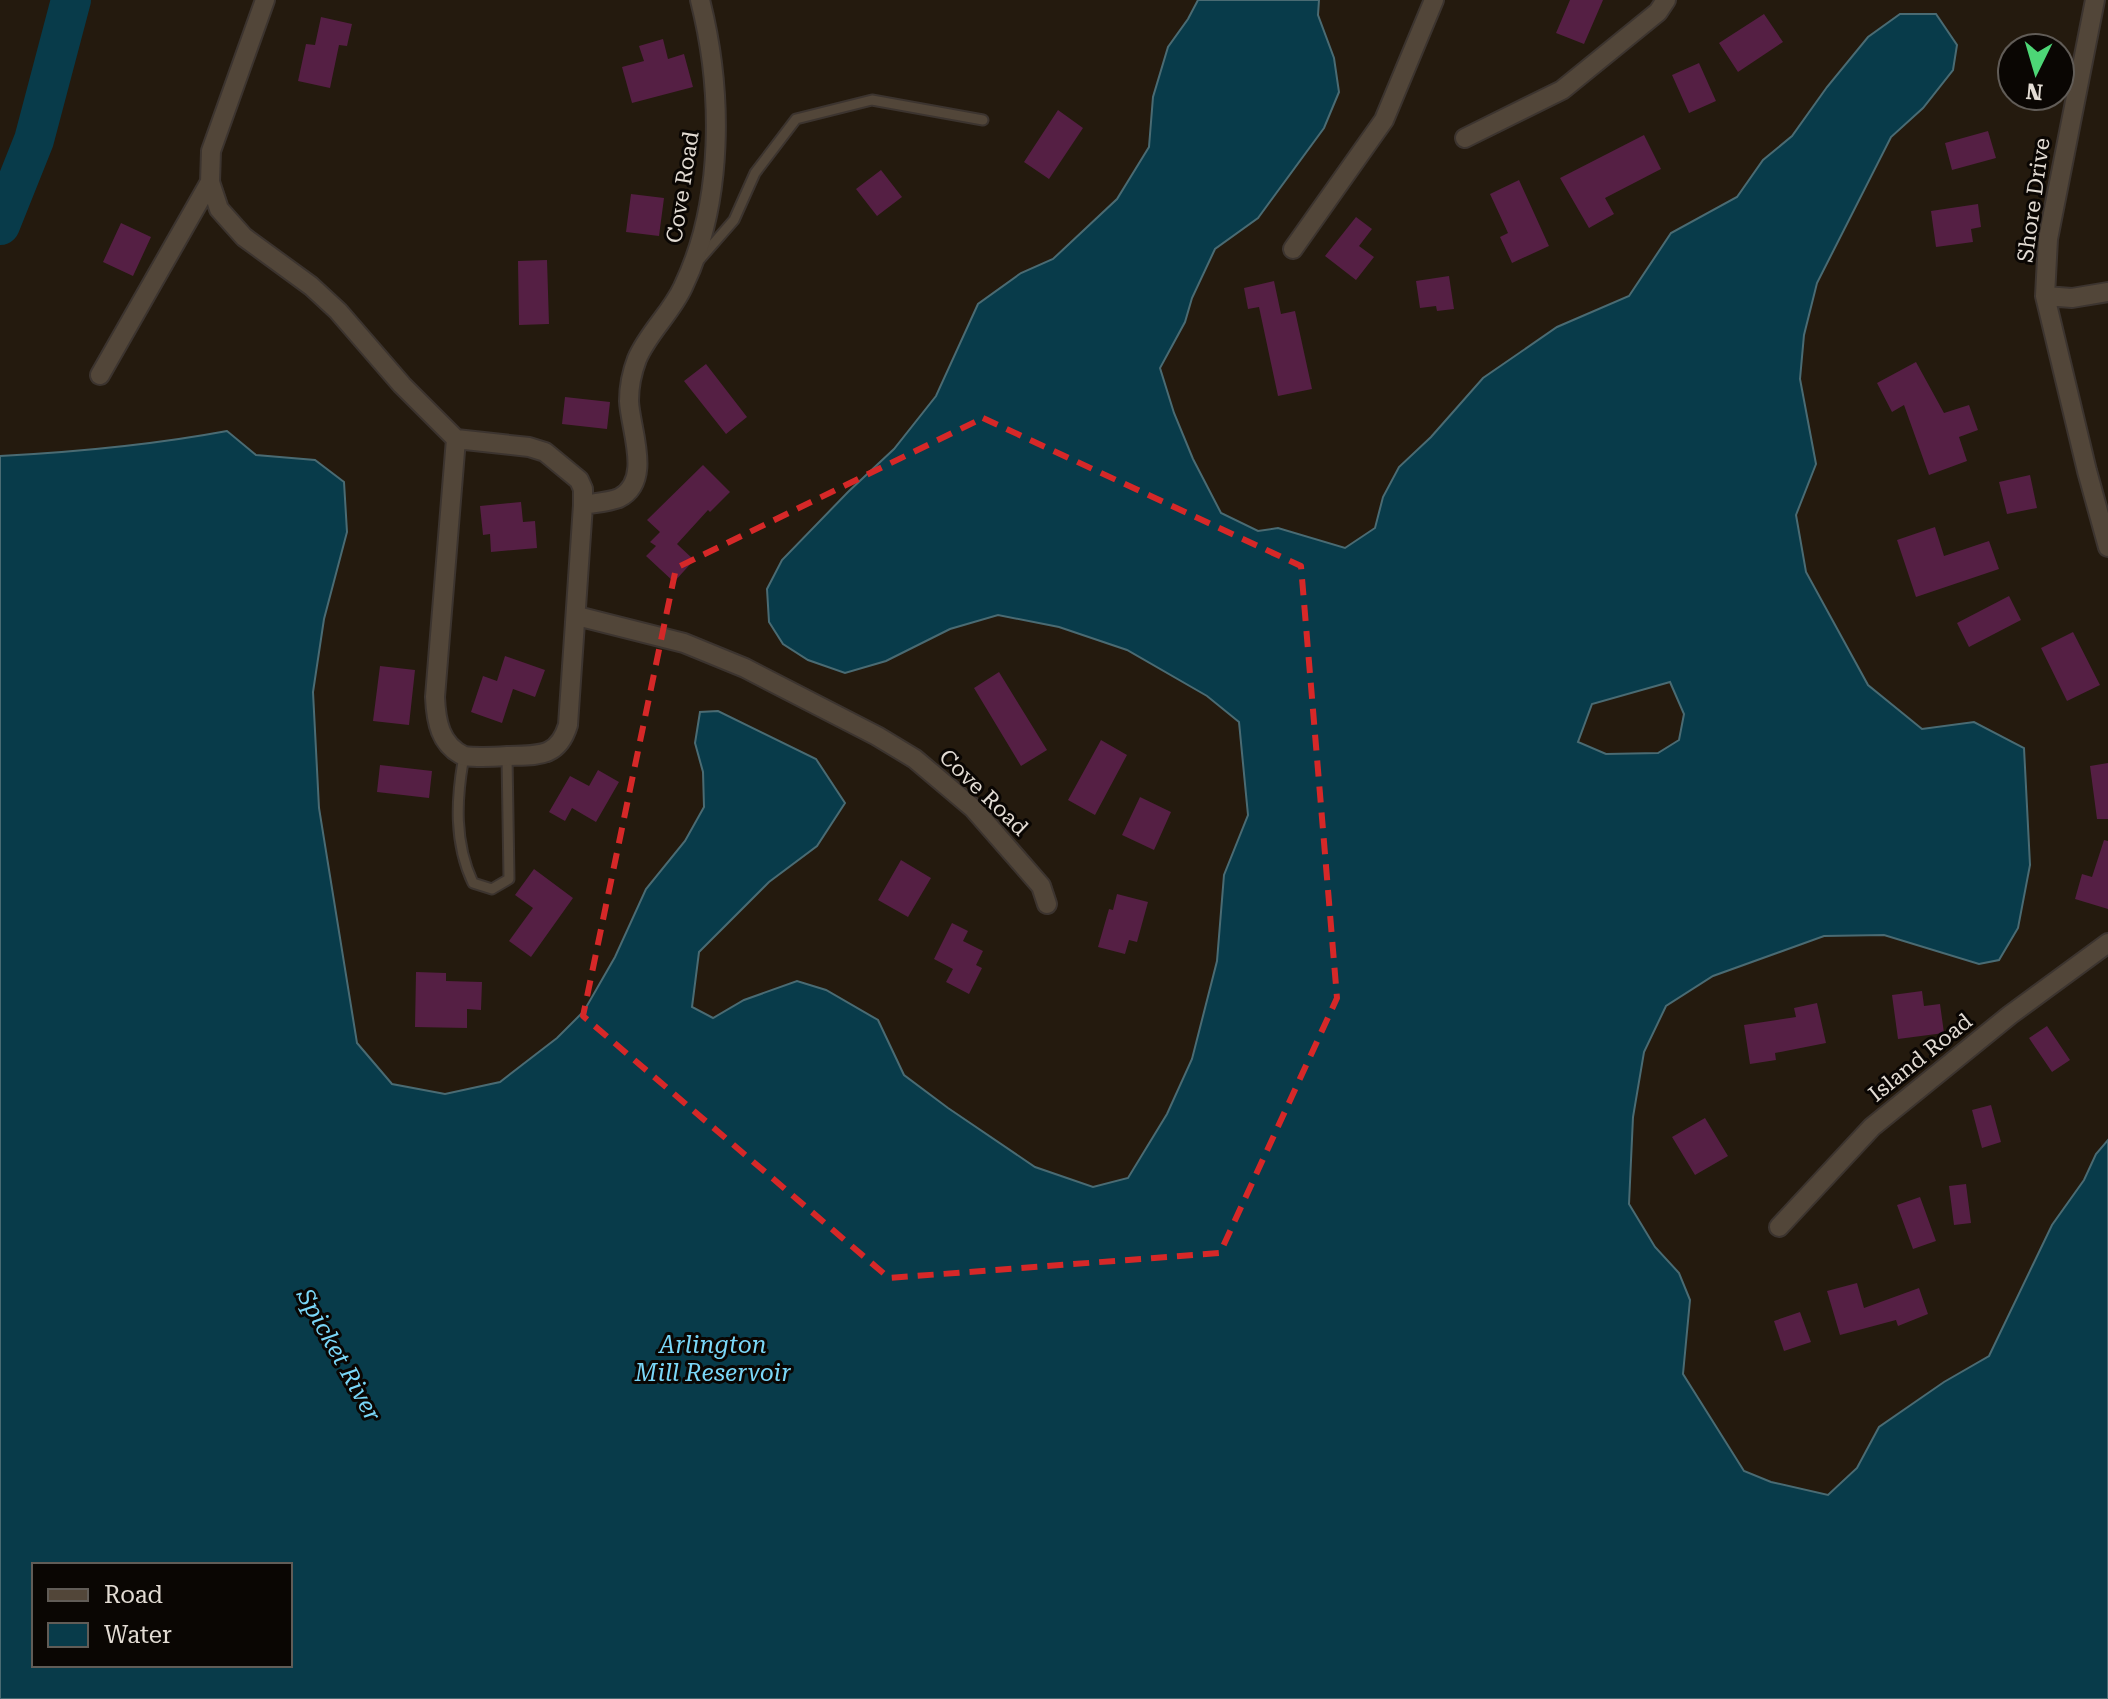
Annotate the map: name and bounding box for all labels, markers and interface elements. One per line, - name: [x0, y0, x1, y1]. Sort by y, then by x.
- north arrow: [1996, 32, 2076, 112]
- text: N: [2025, 78, 2044, 105]
- street label: Cove Road: [661, 129, 704, 245]
- street label: Shore Drive: [2012, 136, 2055, 264]
- street label: Cove Road: [934, 744, 1033, 841]
- street label: Island Road: [1864, 1008, 1977, 1107]
- water label: Spicket River: [291, 1283, 387, 1426]
- water label: Arlington Mill Reservoir: [634, 1331, 791, 1387]
- legend: [32, 1563, 292, 1667]
- text: Road: [104, 1581, 163, 1609]
- text: Water: [104, 1621, 172, 1649]

